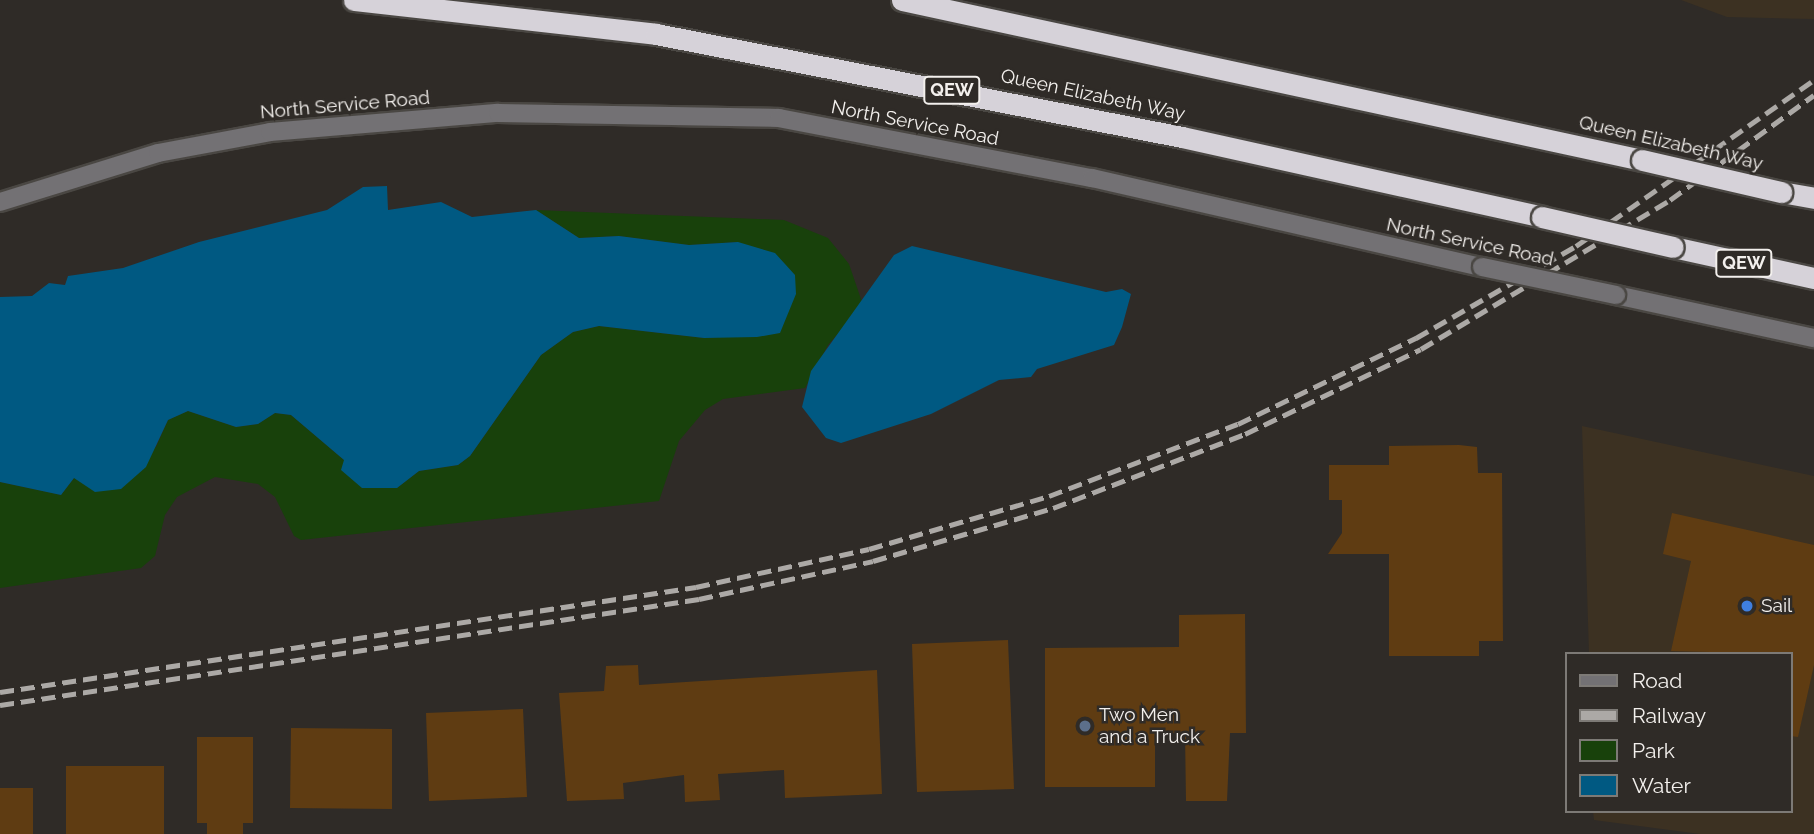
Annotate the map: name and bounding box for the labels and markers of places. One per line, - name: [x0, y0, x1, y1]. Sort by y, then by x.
- place label: Sail: [1761, 595, 1792, 617]
- marker: Sail: [1739, 598, 1755, 614]
- place label: Two Men and a Truck: [1099, 704, 1201, 748]
- marker: Two Men and a Truck: [1077, 718, 1093, 734]

